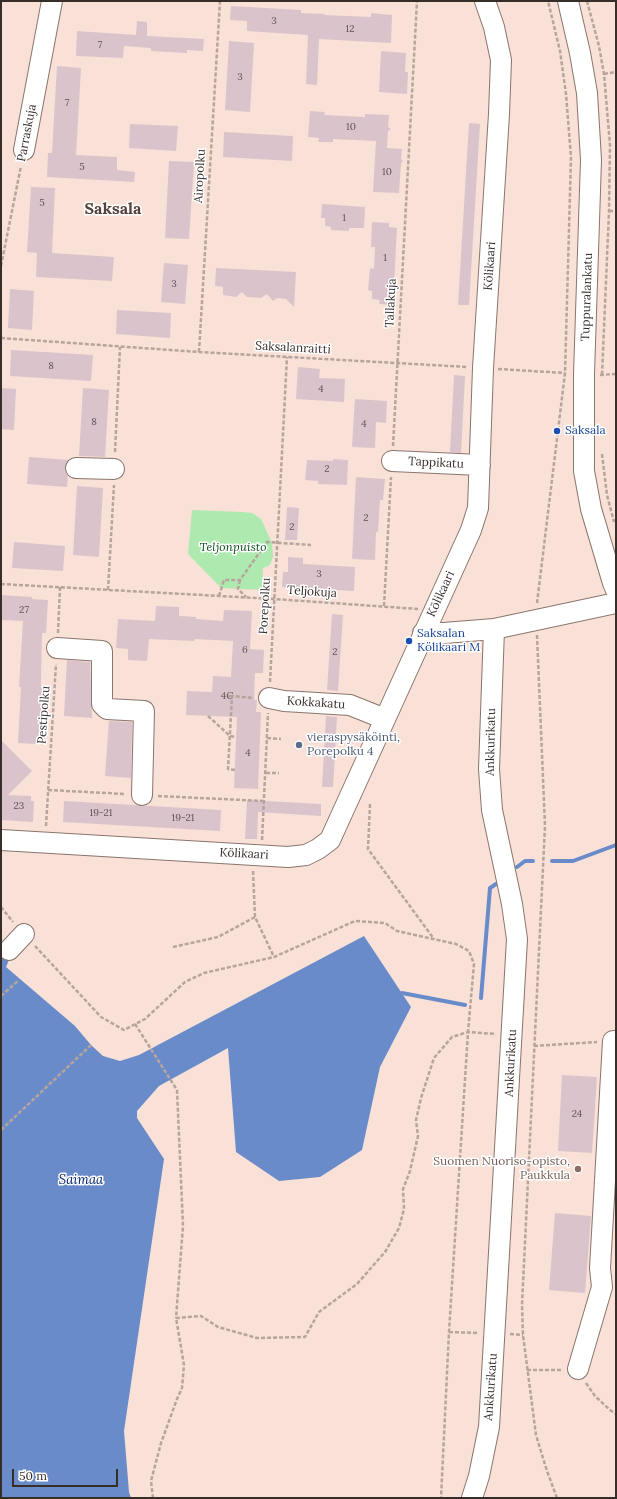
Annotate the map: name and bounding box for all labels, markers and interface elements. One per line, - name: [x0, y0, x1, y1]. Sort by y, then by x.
- house number: 3: [271, 15, 277, 27]
- house number: 12: [345, 23, 355, 35]
- house number: 7: [98, 39, 102, 51]
- house number: 3: [237, 71, 243, 83]
- house number: 7: [65, 97, 69, 109]
- street label: Parraskuja: [14, 103, 40, 163]
- house number: 10: [346, 121, 356, 133]
- street label: Airopolku: [191, 149, 209, 203]
- house number: 5: [79, 161, 85, 173]
- house number: 10: [382, 166, 392, 178]
- house number: 5: [39, 197, 45, 209]
- district label: Saksala: [85, 199, 141, 219]
- house number: 1: [342, 212, 346, 224]
- street label: Kölikaari: [481, 241, 499, 291]
- house number: 1: [383, 252, 387, 264]
- street label: Tuppuralankatu: [578, 252, 596, 342]
- house number: 3: [171, 278, 177, 290]
- street label: Tallakuja: [383, 278, 399, 328]
- street label: Saksalanraitti: [255, 339, 331, 357]
- house number: 8: [48, 360, 54, 372]
- house number: 4: [318, 383, 324, 395]
- house number: 8: [91, 416, 97, 428]
- house number: 4: [361, 418, 367, 430]
- place label: Saksala: [565, 424, 606, 438]
- marker: Saksala: [552, 426, 562, 436]
- street label: Tappikatu: [408, 454, 464, 472]
- house number: 2: [324, 463, 330, 475]
- house number: 2: [363, 512, 369, 524]
- house number: 2: [289, 521, 295, 533]
- park label: Teljonpuisto: [200, 541, 266, 555]
- house number: 3: [316, 568, 322, 580]
- street label: Kölikaari: [424, 569, 458, 619]
- street label: Porepolku: [256, 577, 274, 635]
- street label: Teljokuja: [287, 583, 337, 601]
- house number: 27: [19, 604, 29, 616]
- place label: Saksalan Kölikaari M: [417, 627, 480, 655]
- marker: Saksalan Kölikaari M: [404, 636, 414, 646]
- house number: 6: [242, 644, 248, 656]
- house number: 2: [332, 646, 338, 658]
- street label: Pestipolku: [35, 685, 53, 745]
- house number: 4C: [221, 690, 233, 702]
- street label: Kokkakatu: [286, 694, 346, 712]
- street label: Ankkurikatu: [483, 708, 499, 776]
- place label: vieraspysäköinti, Porepolku 4: [307, 731, 400, 759]
- marker: vieraspysäköinti, Porepolku 4: [294, 740, 304, 750]
- house number: 4: [245, 747, 251, 759]
- house number: 23: [14, 800, 24, 812]
- house number: 19-21: [90, 807, 112, 819]
- house number: 19-21: [172, 812, 194, 824]
- street label: Kölikaari: [219, 846, 269, 862]
- street label: Ankkurikatu: [502, 1029, 520, 1097]
- house number: 24: [572, 1108, 582, 1120]
- place label: Suomen Nuoriso-opisto, Paukkula: [433, 1155, 570, 1183]
- marker: Suomen Nuoriso-opisto, Paukkula: [573, 1164, 583, 1174]
- water label: Saimaa: [59, 1172, 103, 1188]
- street label: Ankkurikatu: [481, 1353, 501, 1421]
- scale bar: [14, 1461, 120, 1487]
- text: 50 m: [19, 1468, 47, 1483]

